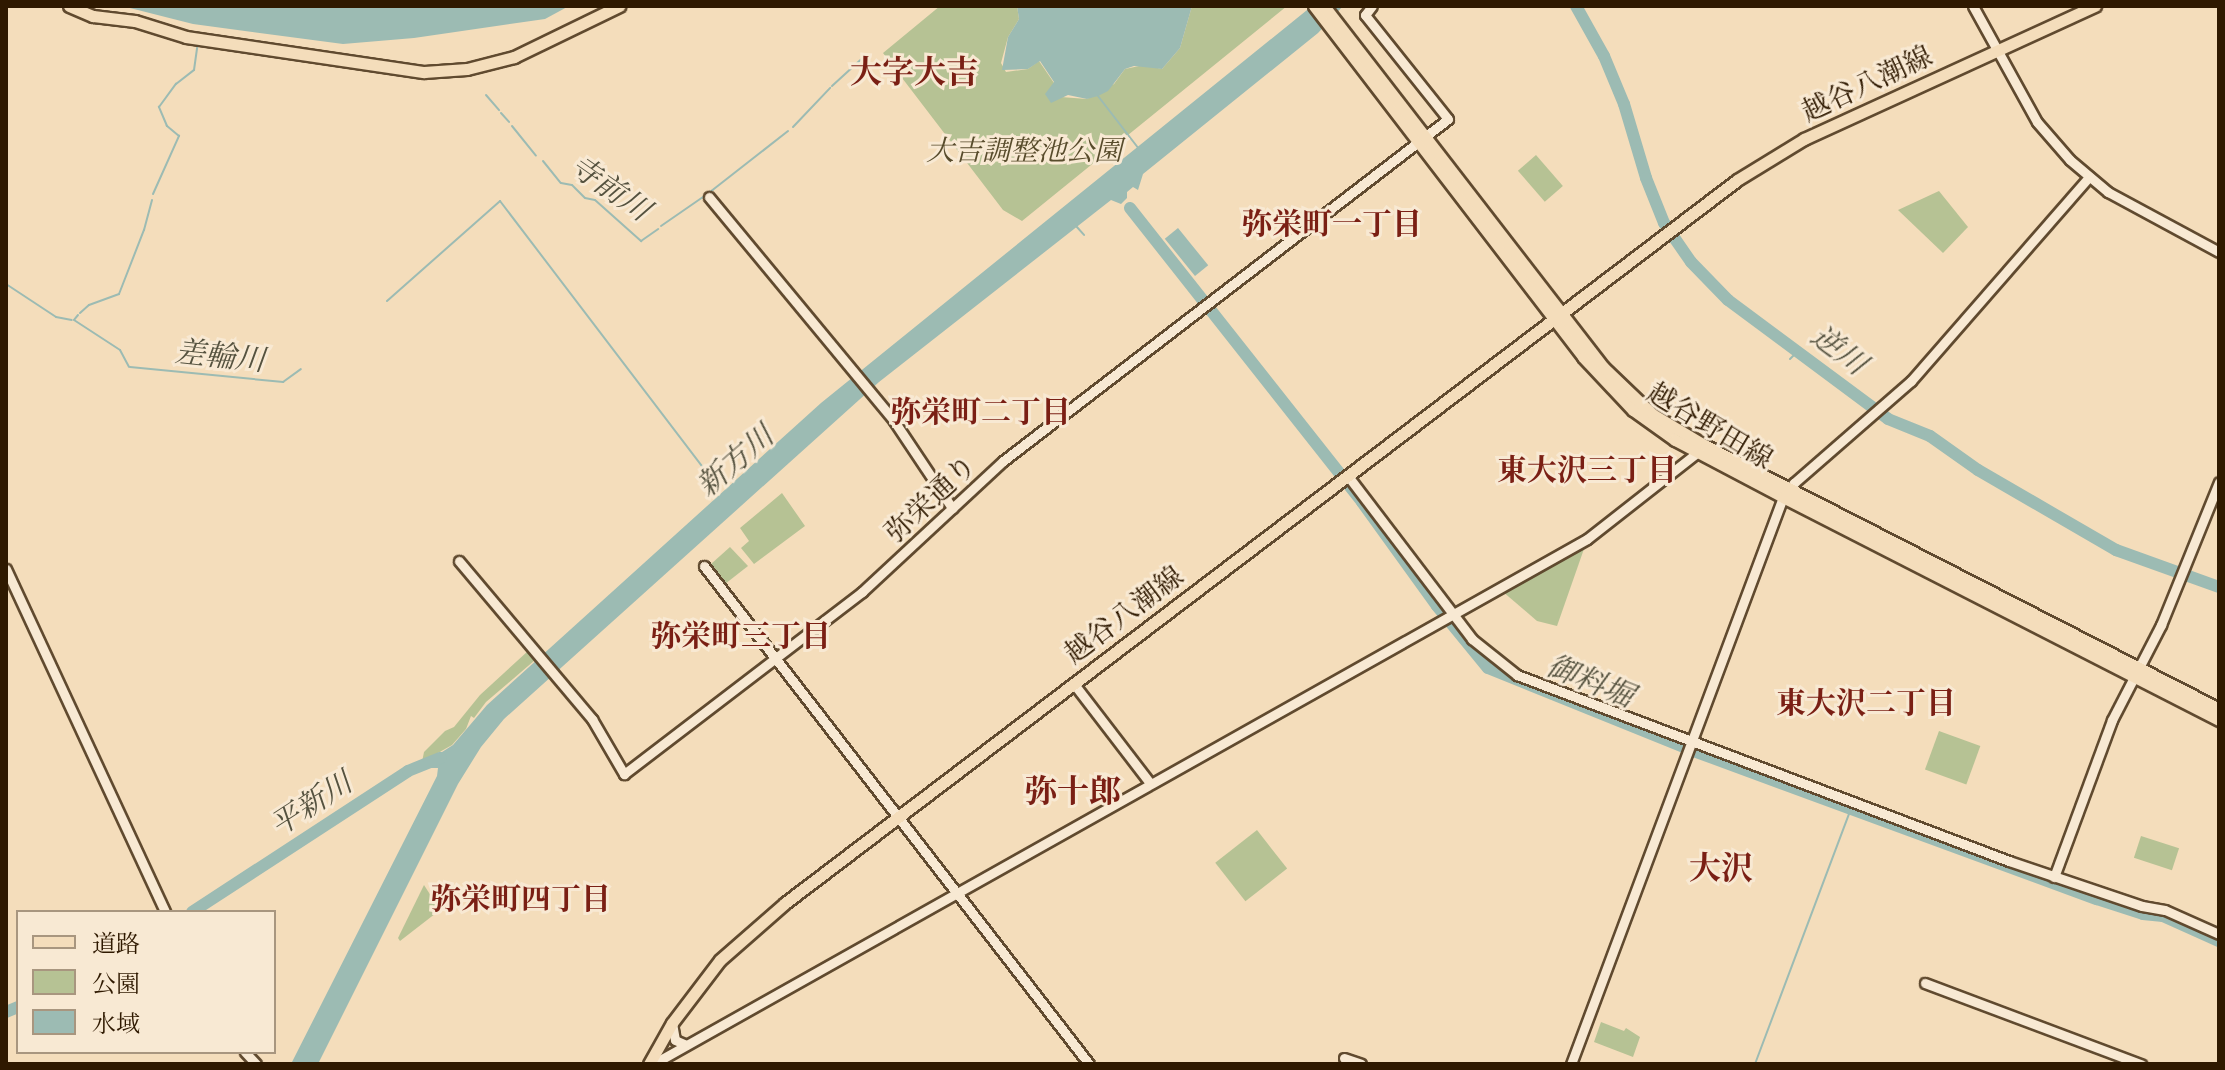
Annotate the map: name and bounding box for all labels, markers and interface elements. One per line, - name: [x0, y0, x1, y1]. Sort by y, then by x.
- street label: 越谷八潮線: [1796, 39, 1938, 129]
- district label: 大字大吉: [850, 53, 978, 91]
- park label: 大吉調整池公園: [926, 134, 1122, 168]
- water label: 寺前川: [563, 147, 657, 229]
- district label: 弥栄町一丁目: [1242, 206, 1422, 242]
- water label: 逆川: [1804, 318, 1874, 382]
- water label: 差輪川: [173, 333, 267, 379]
- street label: 越谷野田線: [1641, 376, 1779, 476]
- district label: 弥栄町二丁目: [891, 394, 1071, 430]
- water label: 新方川: [689, 418, 781, 504]
- street label: 弥栄通り: [879, 449, 983, 549]
- district label: 東大沢三丁目: [1497, 452, 1677, 488]
- street label: 越谷八潮線: [1058, 559, 1190, 671]
- district label: 弥栄町三丁目: [651, 618, 831, 654]
- water label: 御料堀: [1542, 647, 1638, 715]
- district label: 東大沢二丁目: [1776, 685, 1956, 721]
- water label: 平新川: [263, 764, 359, 844]
- district label: 弥十郎: [1025, 772, 1121, 810]
- district label: 大沢: [1689, 849, 1753, 887]
- district label: 弥栄町四丁目: [431, 881, 611, 917]
- legend: [16, 910, 276, 1054]
- text: 道路: [92, 928, 140, 960]
- text: 公園: [92, 968, 140, 1000]
- text: 水域: [92, 1008, 140, 1040]

